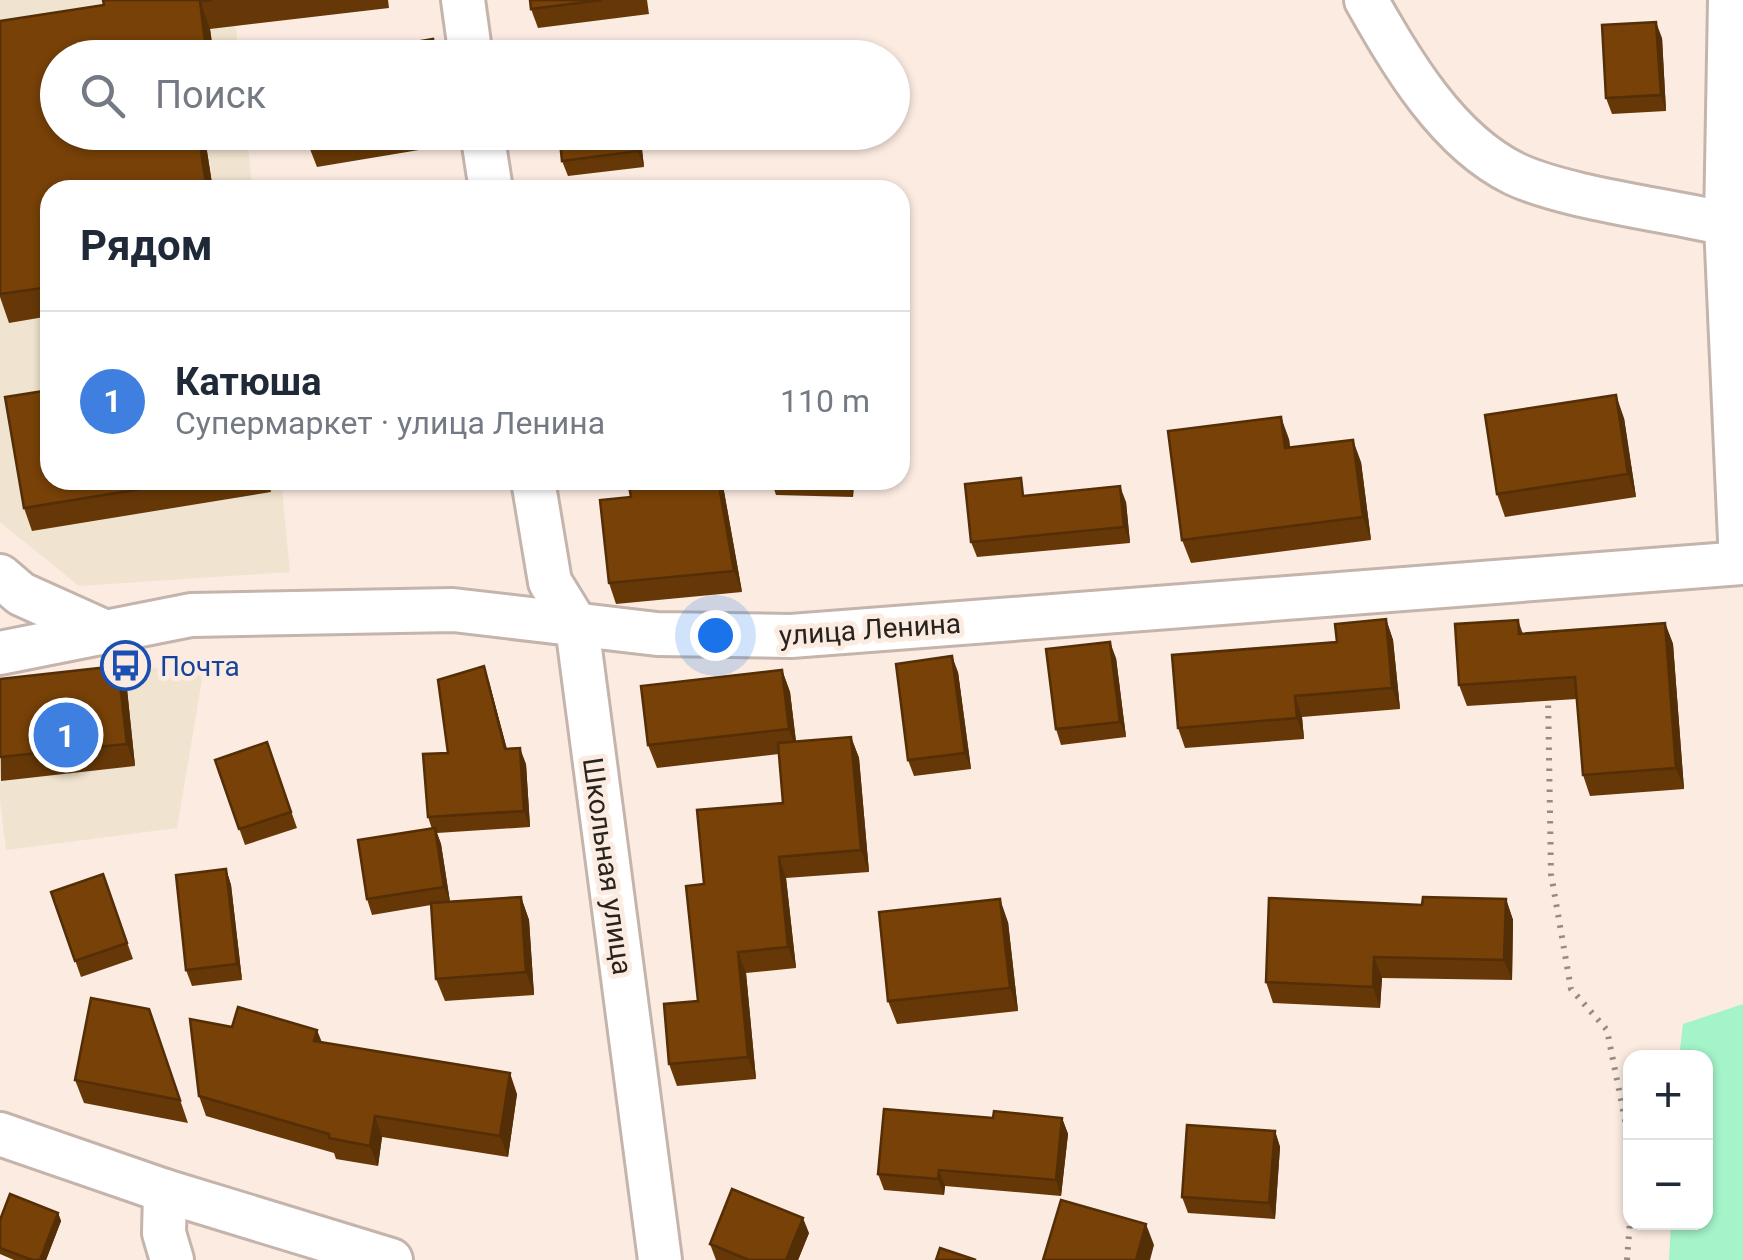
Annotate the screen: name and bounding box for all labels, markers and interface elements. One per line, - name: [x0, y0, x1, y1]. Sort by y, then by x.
- search box: [40, 40, 910, 150]
- icon: search: [75, 68, 130, 123]
- text: Поиск: [155, 73, 266, 117]
- text: Рядом: [80, 221, 213, 270]
- text: Катюша: [175, 360, 322, 404]
- text: 1: [103, 382, 122, 420]
- text: 110 m: [780, 382, 870, 420]
- text: Супермаркет · улица Ленина: [175, 404, 605, 442]
- street label: улица Ленина: [778, 607, 962, 652]
- your location: [690, 610, 741, 661]
- bus stop icon: Почта: [99, 640, 151, 692]
- place label: Почта: [160, 650, 240, 683]
- pin: 1: [34, 698, 98, 772]
- street label: Школьная улица: [576, 755, 639, 977]
- map controls: [1623, 1050, 1713, 1230]
- button: +: [1623, 1050, 1713, 1140]
- button: −: [1623, 1140, 1713, 1230]

